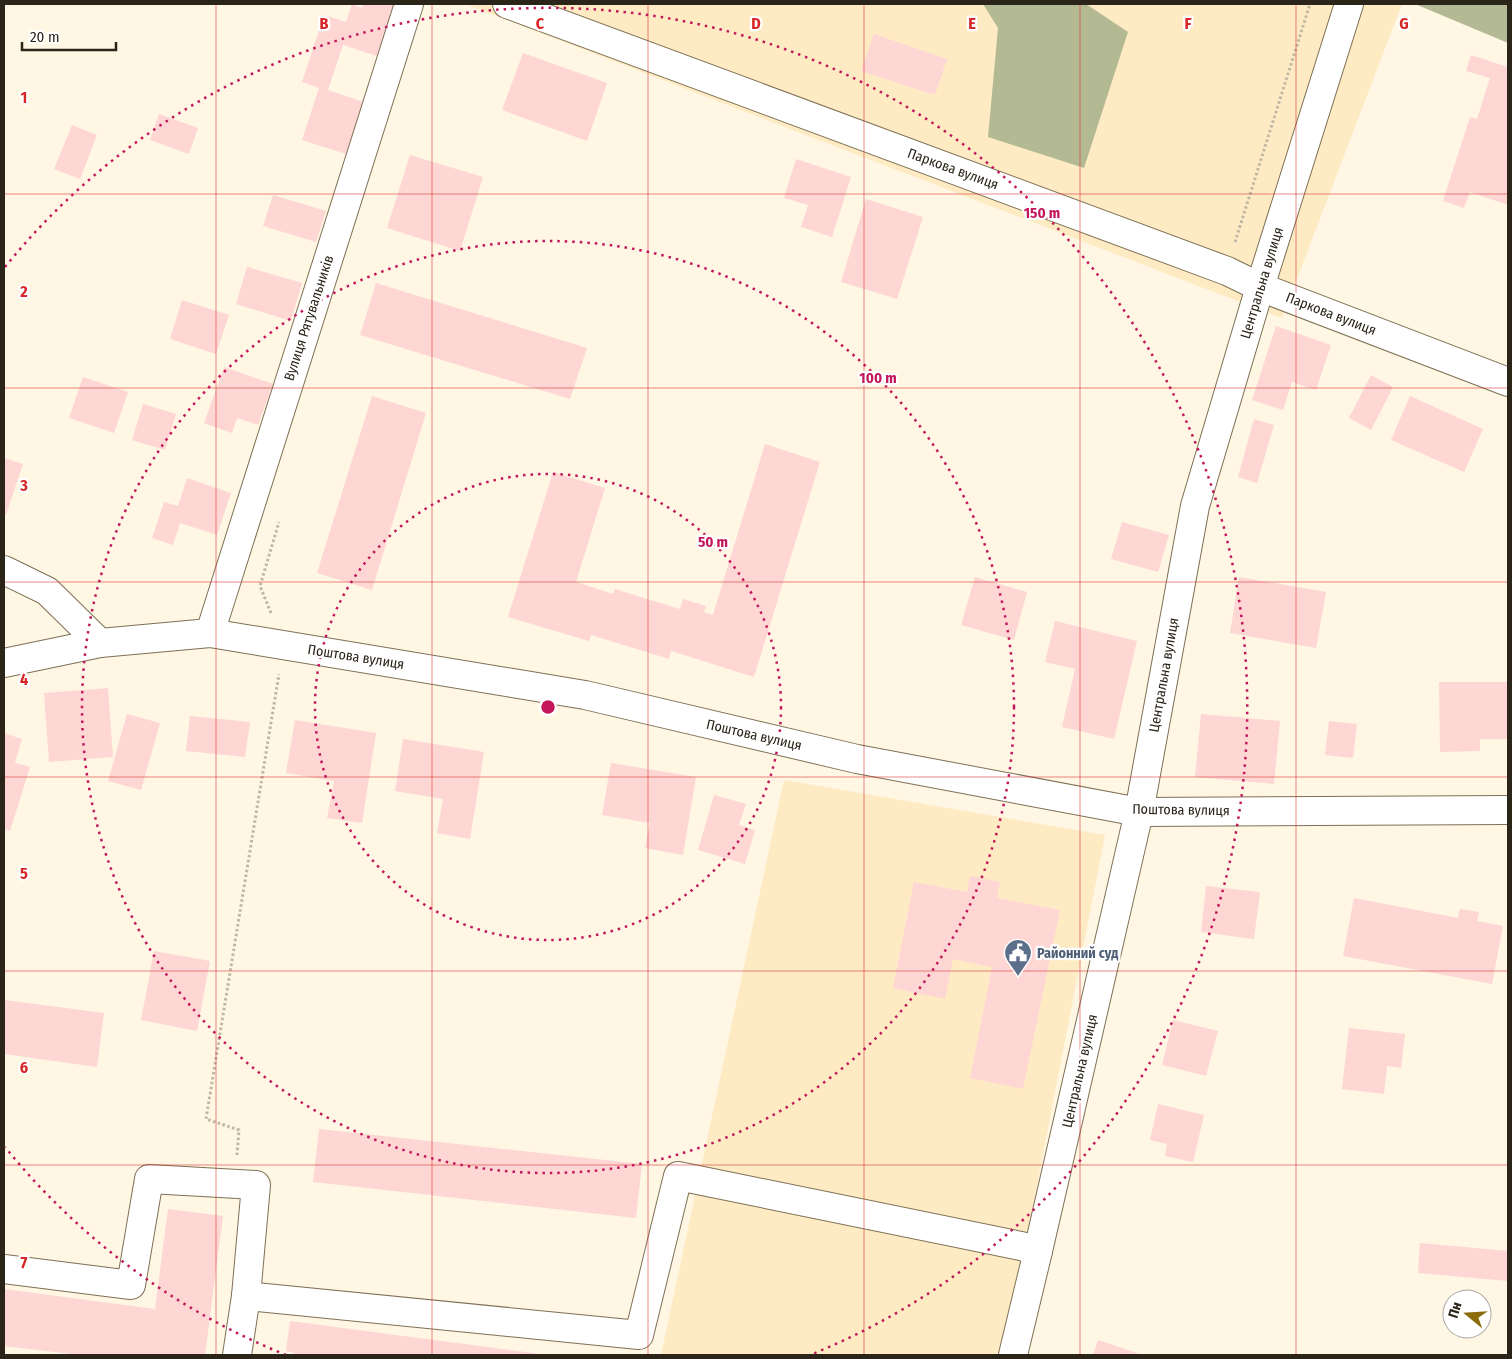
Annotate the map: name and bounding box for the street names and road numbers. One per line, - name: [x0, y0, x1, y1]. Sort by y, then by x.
- street label: Паркова вулиця: [905, 145, 1001, 193]
- street label: Центральна вулиця: [1237, 225, 1287, 341]
- street label: Вулиця Рятувальників: [281, 253, 337, 383]
- street label: Паркова вулиця: [1283, 289, 1379, 339]
- street label: Центральна вулиця: [1146, 616, 1182, 734]
- street label: Поштова вулиця: [306, 641, 406, 673]
- street label: Поштова вулиця: [705, 716, 803, 754]
- street label: Поштова вулиця: [1132, 801, 1230, 819]
- street label: Центральна вулиця: [1059, 1013, 1101, 1129]

